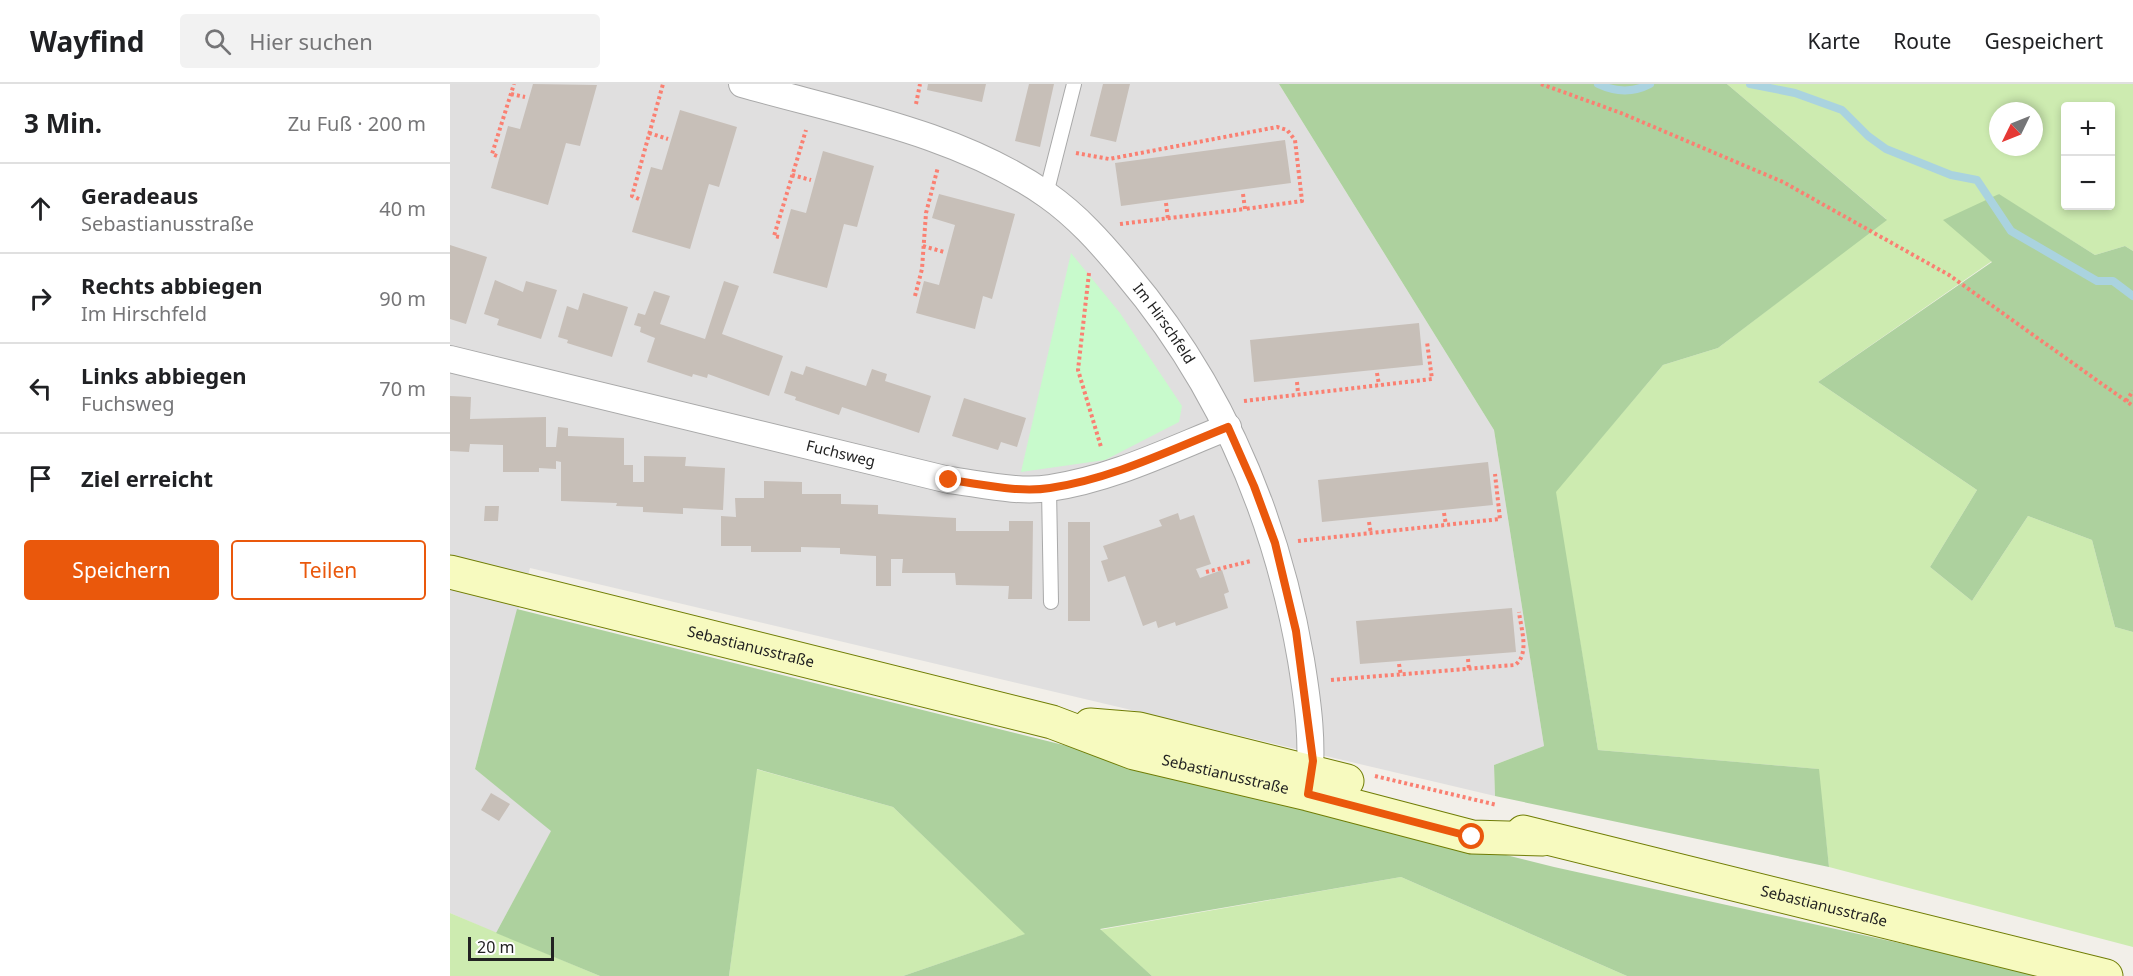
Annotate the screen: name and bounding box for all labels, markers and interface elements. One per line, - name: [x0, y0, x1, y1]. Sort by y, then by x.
- search box: [180, 14, 600, 68]
- text: Wayfind: [30, 22, 144, 60]
- icon: search: [201, 25, 234, 58]
- text: Hier suchen: [249, 26, 373, 56]
- text: Karte: [1807, 27, 1860, 55]
- text: Route: [1893, 27, 1951, 55]
- text: Gespeichert: [1984, 27, 2103, 55]
- north arrow: [1989, 102, 2043, 156]
- map controls: [2061, 102, 2115, 210]
- button: +: [2061, 102, 2115, 156]
- text: 3 Min.: [24, 105, 102, 141]
- text: Zu Fuß · 200 m: [288, 110, 426, 137]
- button: −: [2061, 156, 2115, 210]
- text: Geradeaus: [81, 180, 198, 210]
- icon: ahead: [24, 192, 57, 225]
- text: 40 m: [379, 195, 426, 222]
- text: Sebastianusstraße: [81, 210, 254, 237]
- text: Rechts abbiegen: [81, 270, 263, 300]
- street label: Im Hirschfeld: [1129, 279, 1200, 367]
- icon: right: [24, 282, 57, 315]
- text: 90 m: [379, 285, 426, 312]
- text: Im Hirschfeld: [81, 300, 207, 327]
- text: Links abbiegen: [81, 360, 247, 390]
- icon: left: [24, 372, 57, 405]
- text: 70 m: [379, 375, 426, 402]
- text: Fuchsweg: [81, 390, 175, 417]
- street label: Fuchsweg: [804, 435, 877, 471]
- icon: arrive: [24, 462, 57, 495]
- text: Ziel erreicht: [81, 463, 213, 493]
- route end: [935, 466, 961, 492]
- button: Speichern: [24, 540, 219, 600]
- button: Teilen: [231, 540, 426, 600]
- street label: Sebastianusstraße: [686, 621, 816, 671]
- street label: Sebastianusstraße: [1160, 749, 1291, 798]
- route start: [1458, 823, 1484, 849]
- street label: Sebastianusstraße: [1759, 880, 1890, 931]
- scale bar: [468, 934, 554, 962]
- text: 20 m: [477, 936, 514, 958]

